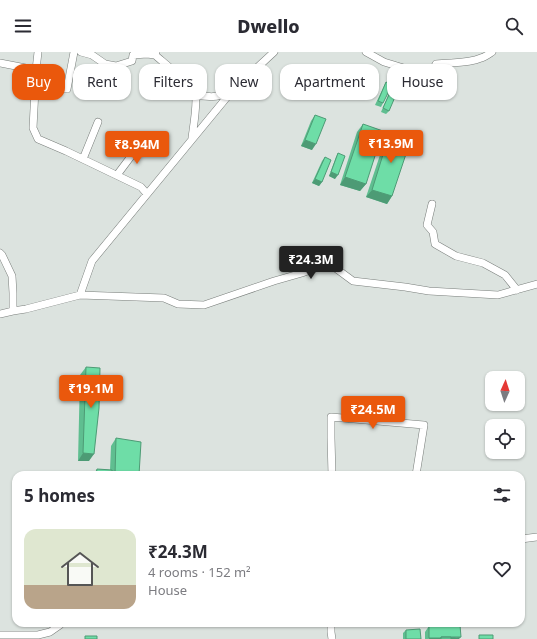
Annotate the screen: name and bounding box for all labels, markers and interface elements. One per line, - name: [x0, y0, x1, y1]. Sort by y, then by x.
- text: Dwello: [237, 14, 300, 38]
- icon: menu: [12, 15, 34, 37]
- icon: search: [503, 15, 525, 37]
- chip: Buy: [12, 64, 65, 100]
- chip: Rent: [73, 64, 131, 100]
- chip: Filters: [139, 64, 207, 100]
- chip: New: [215, 64, 272, 100]
- chip: Apartment: [280, 64, 379, 100]
- chip: House: [387, 64, 457, 100]
- pin: ₹13.9M: [358, 130, 424, 164]
- pin: ₹8.94M: [104, 131, 170, 165]
- text: ₹13.9M: [368, 134, 414, 152]
- text: ₹8.94M: [114, 135, 160, 153]
- pin: ₹24.3M: [278, 246, 344, 280]
- text: ₹24.3M: [288, 250, 334, 268]
- north arrow: [485, 371, 525, 411]
- map controls: [485, 371, 525, 459]
- pin: ₹19.1M: [58, 375, 124, 409]
- text: ₹19.1M: [68, 379, 114, 397]
- pin: ₹24.5M: [340, 396, 406, 430]
- text: ₹24.5M: [350, 400, 396, 418]
- button: locate: [485, 419, 525, 459]
- text: 5 homes: [24, 484, 95, 507]
- icon: filters: [491, 484, 513, 506]
- text: ₹24.3M: [148, 540, 208, 563]
- icon: home: [56, 545, 104, 593]
- icon: heart: [491, 558, 513, 580]
- text: 4 rooms · 152 m²: [148, 563, 251, 581]
- text: House: [148, 581, 187, 599]

